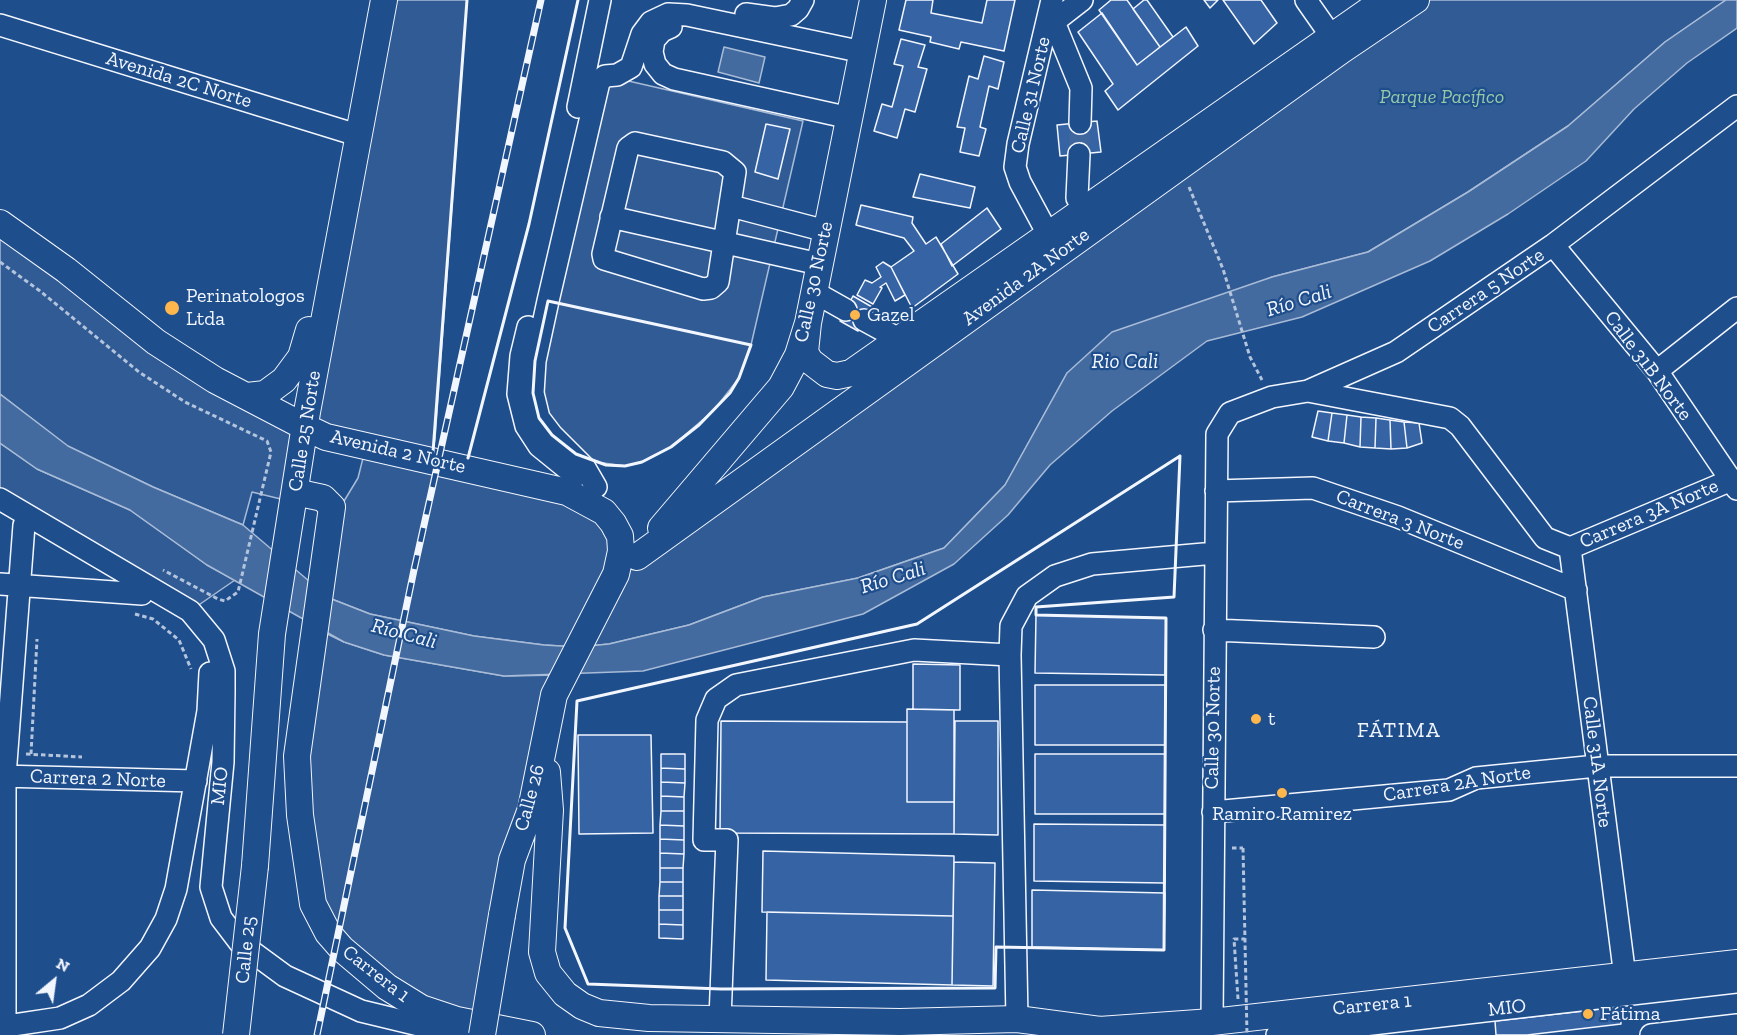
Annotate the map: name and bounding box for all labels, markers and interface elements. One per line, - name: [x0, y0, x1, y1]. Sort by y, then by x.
- street label: Calle 31 Norte: [1006, 34, 1056, 156]
- street label: Avenida 2C Norte: [103, 46, 255, 114]
- park label: Parque Pacífico: [1380, 85, 1504, 109]
- street label: Calle 30 Norte: [789, 219, 839, 345]
- street label: Avenida 2A Norte: [958, 223, 1094, 331]
- street label: Carrera 5 Norte: [1423, 243, 1549, 339]
- water label: Río Cali: [1263, 279, 1335, 323]
- place label: Perinatologos Ltda: [186, 284, 305, 331]
- marker: Perinatologos Ltda: [163, 299, 181, 317]
- place label: Gazel: [867, 303, 914, 327]
- street label: Calle 31B Norte: [1599, 306, 1697, 426]
- marker: Gazel: [848, 308, 862, 322]
- water label: Rio Cali: [1092, 349, 1158, 375]
- street label: Calle 25 Norte: [284, 369, 326, 493]
- street label: Avenida 2 Norte: [328, 425, 468, 479]
- street label: Carrera 3A Norte: [1576, 474, 1722, 554]
- street label: Carrera 3 Norte: [1332, 485, 1468, 555]
- water label: Río Cali: [857, 556, 929, 600]
- water label: Río Cali: [368, 613, 440, 655]
- street label: Calle 30 Norte: [1200, 666, 1226, 790]
- street label: Calle 31A Norte: [1577, 695, 1617, 829]
- place label: t: [1268, 707, 1275, 731]
- marker: t: [1249, 712, 1263, 726]
- district label: FÁTIMA: [1357, 718, 1441, 744]
- street label: Carrera 2A Norte: [1382, 760, 1532, 808]
- street label: Calle 26: [510, 762, 550, 834]
- street label: Carrera 2 Norte: [30, 765, 166, 793]
- street label: MIO: [206, 766, 234, 806]
- marker: Ramiro Ramirez: [1275, 786, 1289, 800]
- place label: Ramiro Ramirez: [1212, 802, 1352, 826]
- street label: Calle 25: [231, 915, 261, 985]
- street label: Carrera 1: [337, 940, 415, 1008]
- north arrow: [24, 951, 84, 1011]
- text: N: [53, 954, 73, 976]
- street label: Carrera 1: [1331, 989, 1413, 1021]
- street label: MIO: [1486, 994, 1528, 1022]
- place label: Fátima: [1600, 1002, 1660, 1026]
- marker: Fátima: [1581, 1007, 1595, 1021]

